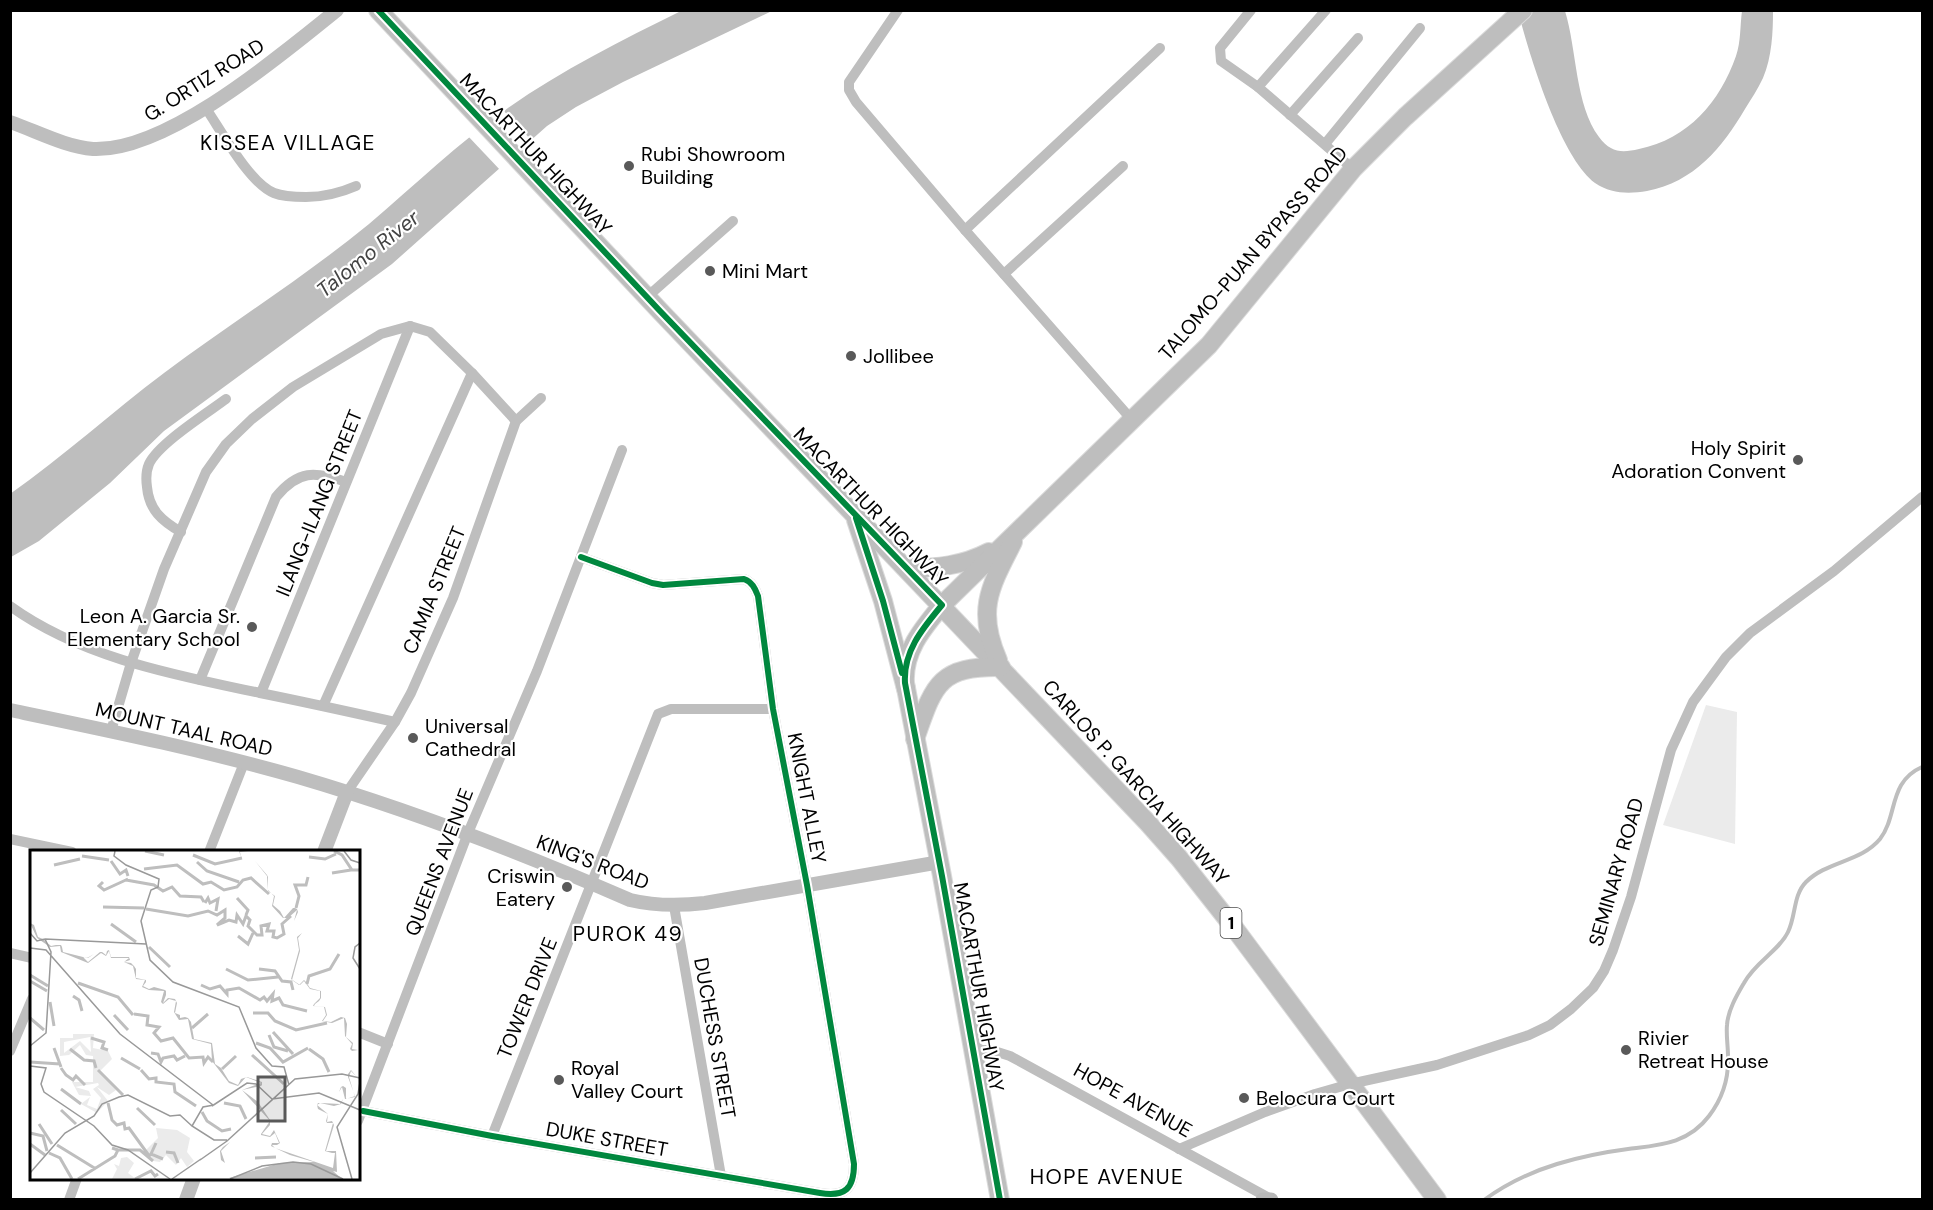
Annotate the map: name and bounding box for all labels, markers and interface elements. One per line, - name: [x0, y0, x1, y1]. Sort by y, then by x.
- street label: G. ORTIZ ROAD: [139, 33, 269, 127]
- street label: MACARTHUR HIGHWAY: [454, 68, 618, 241]
- district label: KISSEA VILLAGE: [200, 129, 376, 157]
- place label: Rubi Showroom Building: [641, 141, 785, 190]
- street label: TALOMO-PUAN BYPASS ROAD: [1153, 141, 1353, 365]
- marker: Rubi Showroom Building: [622, 159, 636, 173]
- water label: Talomo River: [311, 203, 426, 304]
- place label: Mini Mart: [722, 258, 808, 284]
- marker: Mini Mart: [703, 264, 717, 278]
- place label: Jollibee: [863, 343, 934, 369]
- marker: Jollibee: [844, 349, 858, 363]
- street label: ILANG-ILANG STREET: [270, 406, 368, 600]
- street label: MACARTHUR HIGHWAY: [788, 422, 954, 593]
- place label: Holy Spirit Adoration Convent: [1611, 435, 1786, 484]
- marker: Holy Spirit Adoration Convent: [1791, 453, 1805, 467]
- street label: CAMIA STREET: [397, 522, 471, 658]
- place label: Leon A. Garcia Sr. Elementary School: [67, 603, 240, 652]
- marker: Leon A. Garcia Sr. Elementary School: [245, 620, 259, 634]
- street label: CARLOS P. GARCIA HIGHWAY: [1037, 674, 1235, 890]
- street label: MOUNT TAAL ROAD: [93, 696, 275, 762]
- place label: Universal Cathedral: [425, 713, 516, 762]
- street label: KNIGHT ALLEY: [782, 730, 833, 866]
- marker: Universal Cathedral: [406, 731, 420, 745]
- street label: QUEENS AVENUE: [399, 784, 479, 940]
- street label: SEMINARY ROAD: [1582, 795, 1650, 949]
- street label: KING'S ROAD: [533, 829, 653, 895]
- inset map: [30, 850, 360, 1180]
- place label: Criswin Eatery: [487, 863, 555, 912]
- marker: Criswin Eatery: [560, 880, 574, 894]
- street label: MACARTHUR HIGHWAY: [948, 880, 1010, 1094]
- road number: 1: [1220, 908, 1242, 938]
- district label: PUROK 49: [573, 920, 683, 948]
- street label: TOWER DRIVE: [491, 934, 563, 1062]
- street label: DUCHESS STREET: [688, 956, 742, 1120]
- place label: Rivier Retreat House: [1638, 1025, 1769, 1074]
- marker: Rivier Retreat House: [1619, 1043, 1633, 1057]
- place label: Royal Valley Court: [571, 1055, 684, 1104]
- street label: HOPE AVENUE: [1069, 1057, 1197, 1143]
- marker: Royal Valley Court: [552, 1073, 566, 1087]
- place label: Belocura Court: [1256, 1085, 1395, 1111]
- marker: Belocura Court: [1237, 1091, 1251, 1105]
- street label: DUKE STREET: [544, 1115, 670, 1163]
- district label: HOPE AVENUE: [1030, 1163, 1184, 1191]

